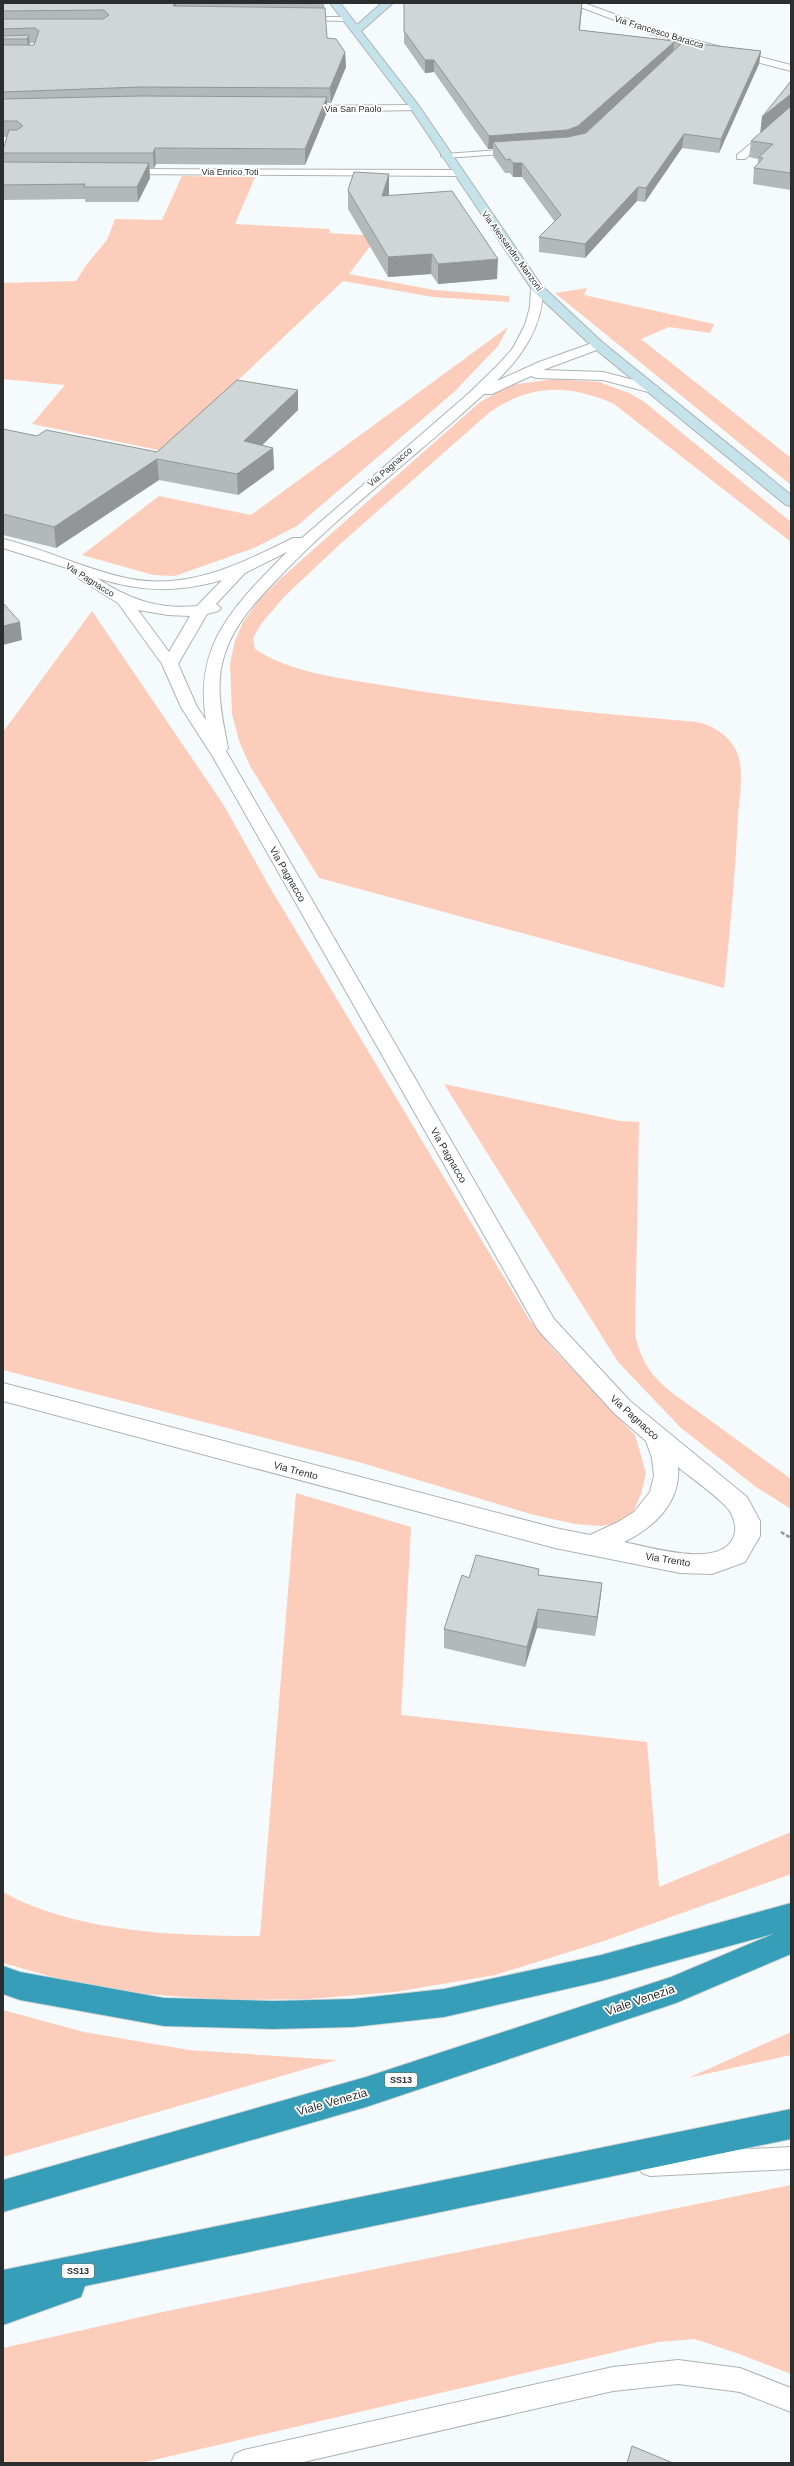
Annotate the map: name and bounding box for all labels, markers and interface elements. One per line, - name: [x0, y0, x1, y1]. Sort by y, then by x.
- street label: Via Francesco Baracca: [613, 14, 705, 50]
- street label: Via San Paolo: [325, 104, 381, 114]
- street label: Via Enrico Toti: [201, 167, 259, 177]
- street label: Via Alessandro Manzoni: [480, 209, 544, 293]
- street label: Via Pagnacco: [366, 445, 414, 489]
- street label: Via Pagnacco: [64, 561, 116, 599]
- street label: Via Pagnacco: [267, 845, 308, 904]
- street label: Via Pagnacco: [428, 1126, 469, 1185]
- street label: Via Pagnacco: [608, 1393, 662, 1442]
- street label: Via Trento: [273, 1459, 320, 1482]
- street label: Via Trento: [645, 1551, 692, 1569]
- street label: Viale Venezia: [603, 1981, 677, 2018]
- road number: SS13: [385, 2073, 417, 2087]
- street label: Viale Venezia: [295, 2085, 369, 2119]
- road number: SS13: [62, 2264, 94, 2278]

